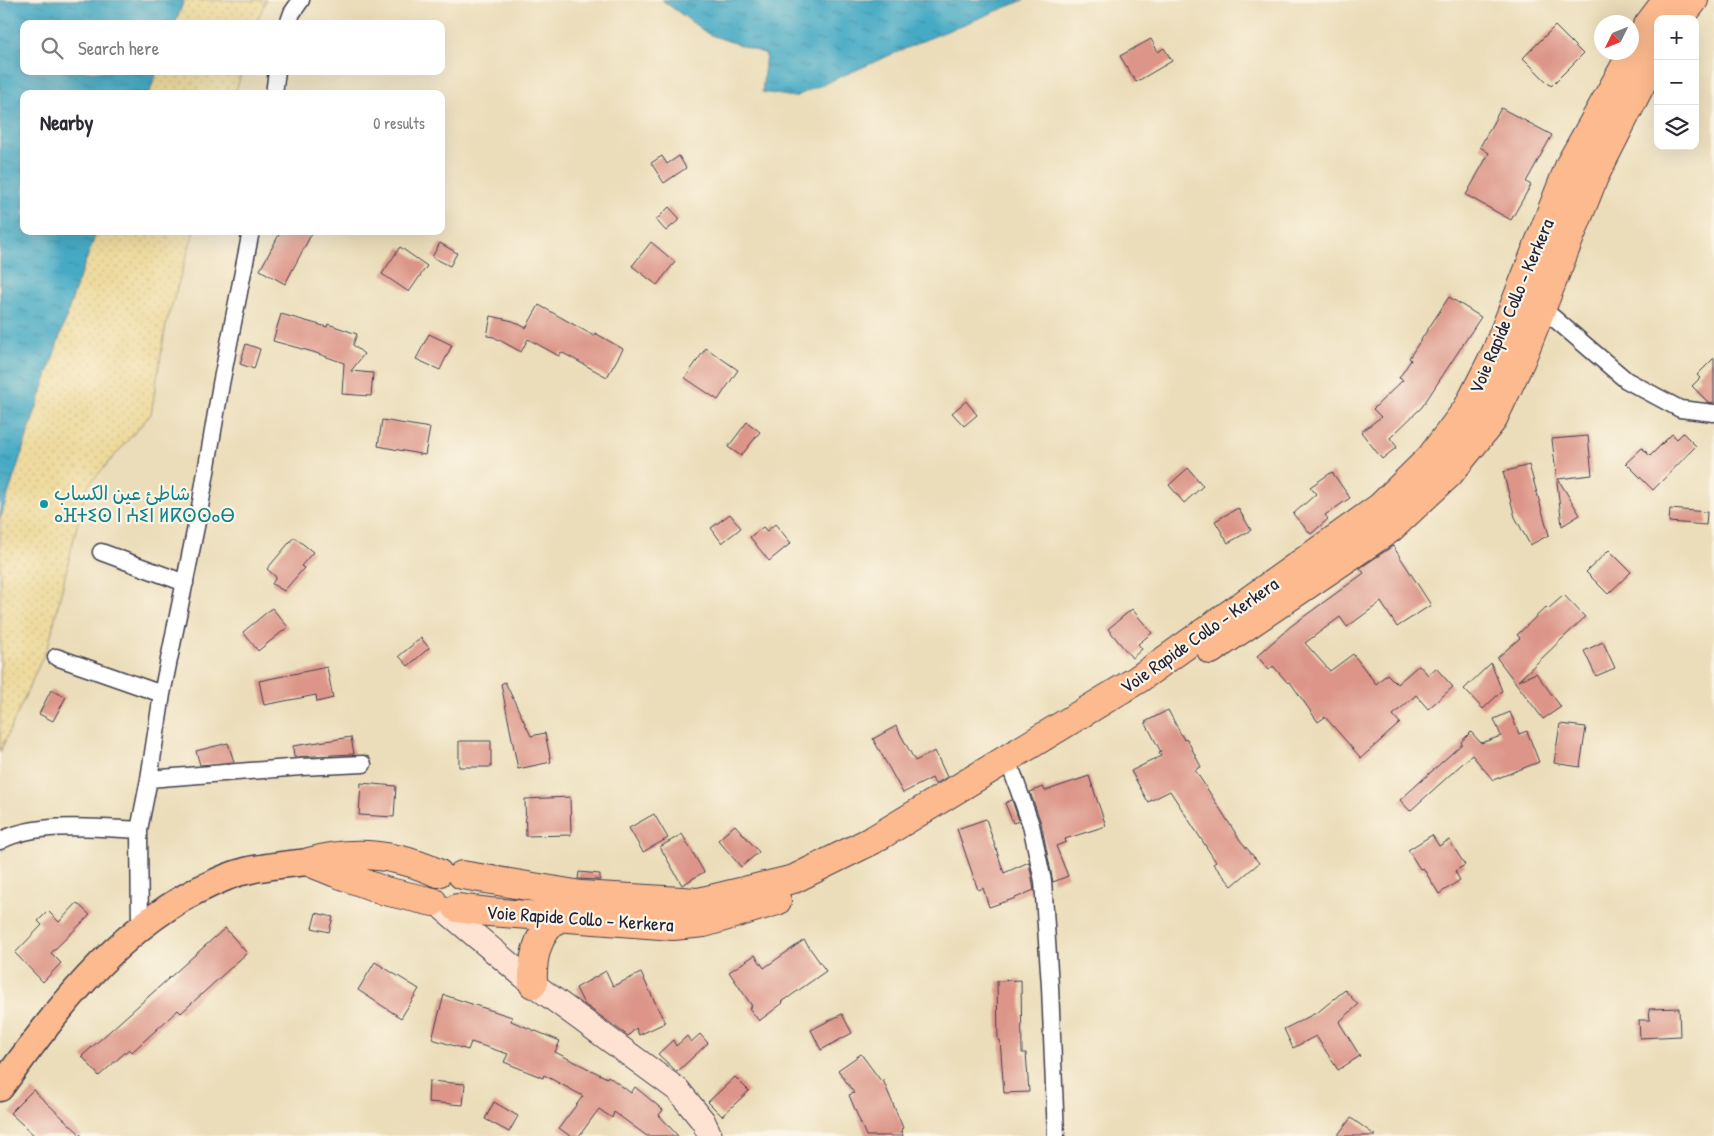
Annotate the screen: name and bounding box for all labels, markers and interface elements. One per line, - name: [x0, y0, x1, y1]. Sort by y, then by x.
- north arrow: [1594, 15, 1639, 60]
- map controls: [1654, 15, 1699, 150]
- button: +: [1654, 15, 1699, 60]
- search box: [20, 20, 445, 75]
- icon: search: [38, 34, 66, 62]
- text: Search here: [78, 35, 159, 61]
- button: −: [1654, 60, 1699, 105]
- button: layers: [1654, 105, 1699, 150]
- text: Nearby: [40, 108, 93, 137]
- text: 0 results: [373, 112, 425, 134]
- street label: Voie Rapide Collo - Kerkera: [1462, 214, 1560, 397]
- place label: شاطئ عين الكساب ⴰⴼⵜⵉⵙ ⵏ ⵄⵉⵏ ⵍⴽⵙⵙⴰⴱ: [54, 480, 235, 528]
- marker: شاطئ عين الكساب ⴰⴼⵜⵉⵙ ⵏ ⵄⵉⵏ ⵍⴽⵙⵙⴰⴱ: [38, 498, 50, 510]
- street label: Voie Rapide Collo - Kerkera: [1115, 570, 1284, 699]
- street label: Voie Rapide Collo - Kerkera: [485, 898, 675, 938]

